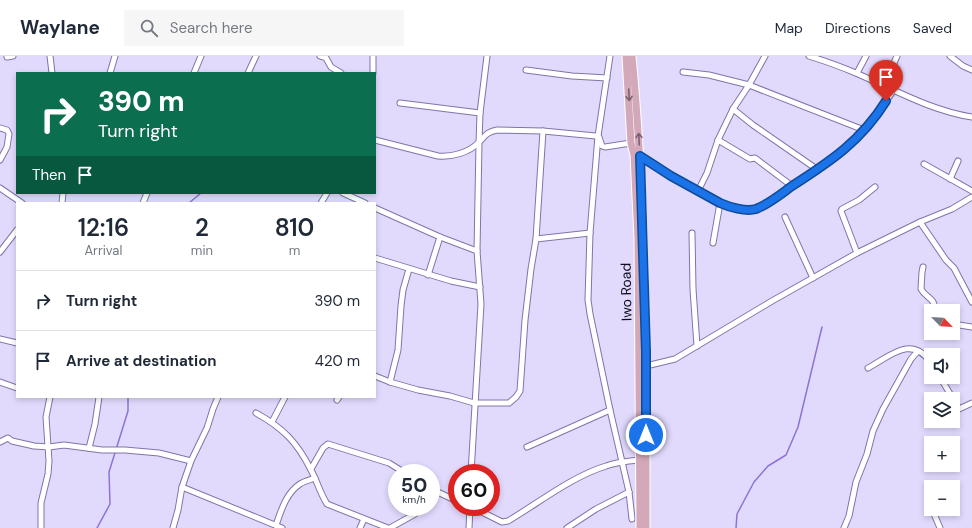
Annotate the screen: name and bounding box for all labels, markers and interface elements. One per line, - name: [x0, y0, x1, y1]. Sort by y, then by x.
- search box: [124, 10, 404, 46]
- text: Waylane: [20, 15, 100, 40]
- icon: search: [138, 17, 160, 39]
- text: Search here: [170, 18, 253, 38]
- text: Map: [775, 19, 803, 37]
- text: Directions: [825, 19, 891, 37]
- text: Saved: [913, 19, 952, 37]
- pin: [869, 60, 903, 101]
- icon: arrive: [875, 66, 897, 88]
- text: 390 m: [98, 83, 185, 120]
- icon: right: [32, 88, 84, 140]
- one-way arrow: [625, 88, 632, 101]
- text: Turn right: [98, 119, 178, 143]
- one-way arrow: [635, 133, 642, 146]
- icon: arrive: [74, 164, 96, 186]
- text: Then: [32, 165, 66, 185]
- text: 12:16: [78, 212, 129, 243]
- text: 2: [195, 212, 209, 243]
- text: 810: [275, 212, 314, 243]
- text: Arrival: [84, 242, 122, 259]
- text: min: [191, 242, 213, 259]
- text: m: [289, 242, 300, 259]
- street label: Iwo Road: [616, 263, 636, 321]
- icon: right: [32, 290, 54, 312]
- text: Turn right: [66, 291, 137, 311]
- text: 390 m: [315, 291, 360, 311]
- north arrow: [924, 304, 960, 340]
- map controls: [924, 304, 960, 516]
- button: sound: [924, 348, 960, 384]
- icon: arrive: [32, 350, 54, 372]
- text: Arrive at destination: [66, 351, 217, 371]
- text: 420 m: [315, 351, 360, 371]
- button: layers: [924, 392, 960, 428]
- position arrow: [625, 414, 667, 456]
- button: +: [924, 436, 960, 472]
- speed limit sign: 60: [448, 464, 500, 516]
- text: 50: [401, 472, 427, 498]
- button: −: [924, 480, 960, 516]
- text: km/h: [402, 493, 426, 506]

